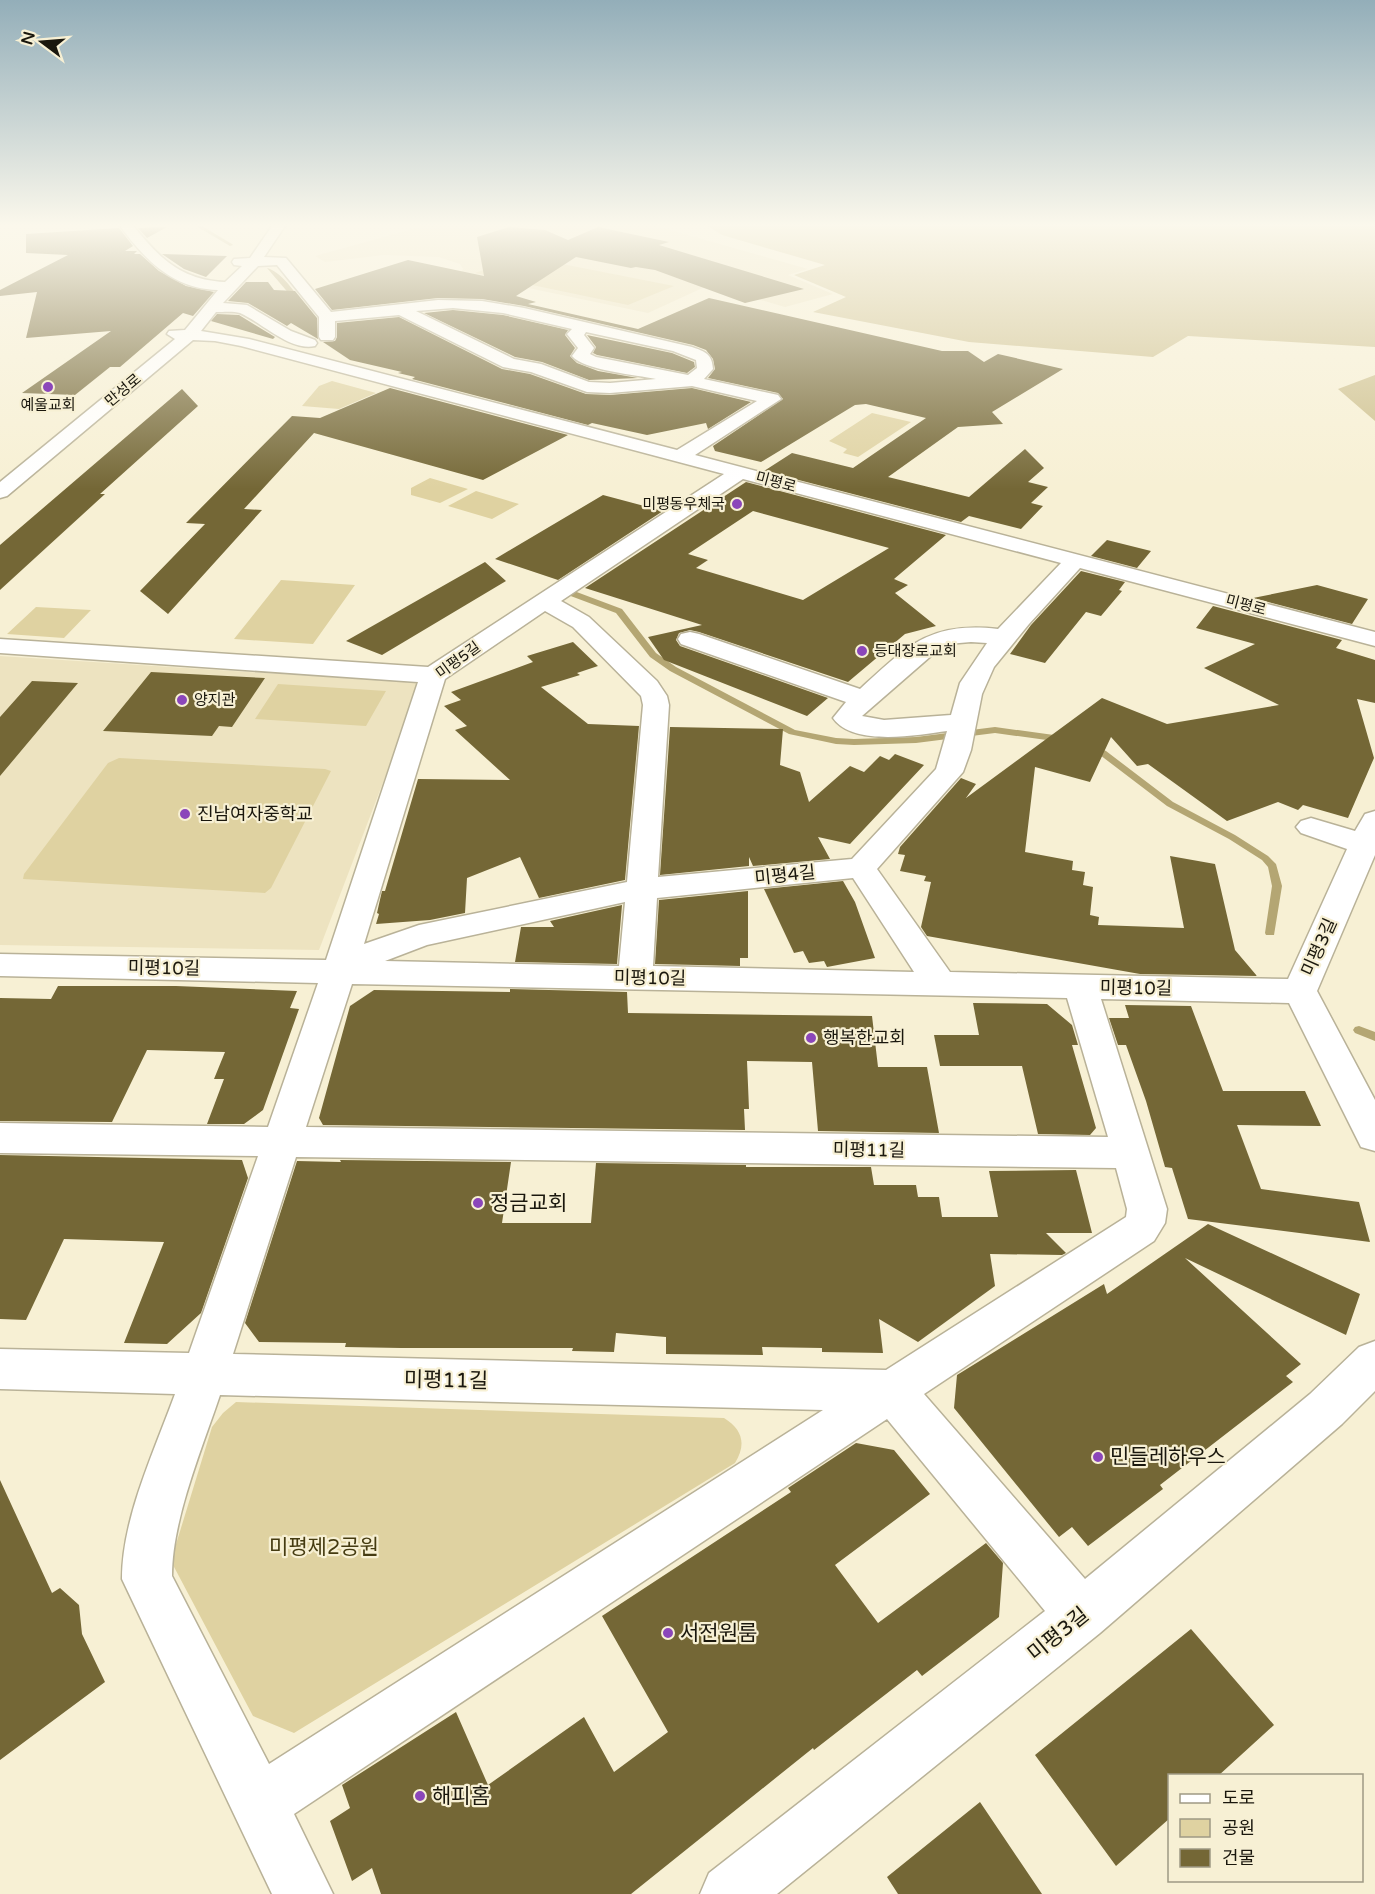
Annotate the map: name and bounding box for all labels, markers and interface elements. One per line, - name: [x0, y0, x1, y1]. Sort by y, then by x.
- north arrow: [12, 12, 72, 72]
- text: N: [17, 29, 40, 47]
- street label: 만성로: [101, 370, 145, 410]
- marker: 예울교회: [41, 380, 55, 394]
- place label: 예울교회: [20, 396, 76, 414]
- street label: 미평로: [754, 468, 798, 496]
- place label: 미평동우체국: [642, 495, 725, 513]
- marker: 미평동우체국: [730, 497, 744, 511]
- street label: 미평로: [1224, 591, 1268, 619]
- street label: 미평5길: [432, 638, 484, 682]
- place label: 등대장로교회: [874, 642, 957, 660]
- marker: 등대장로교회: [855, 644, 869, 658]
- place label: 양지관: [194, 691, 236, 709]
- marker: 양지관: [175, 693, 189, 707]
- place label: 진남여자중학교: [197, 803, 313, 825]
- marker: 진남여자중학교: [178, 807, 192, 821]
- street label: 미평4길: [754, 861, 816, 889]
- street label: 미평3길: [1297, 915, 1341, 979]
- street label: 미평10길: [128, 956, 200, 980]
- street label: 미평10길: [614, 966, 686, 990]
- street label: 미평10길: [1100, 976, 1172, 1000]
- place label: 행복한교회: [823, 1027, 906, 1049]
- marker: 행복한교회: [804, 1031, 818, 1045]
- street label: 미평11길: [833, 1138, 905, 1162]
- place label: 정금교회: [490, 1191, 567, 1216]
- marker: 정금교회: [471, 1196, 485, 1210]
- street label: 미평11길: [404, 1367, 488, 1394]
- place label: 민들레하우스: [1110, 1445, 1226, 1470]
- marker: 민들레하우스: [1091, 1450, 1105, 1464]
- park label: 미평제2공원: [269, 1535, 379, 1560]
- street label: 미평3길: [1023, 1602, 1094, 1666]
- place label: 서전원룸: [680, 1621, 757, 1646]
- marker: 서전원룸: [661, 1626, 675, 1640]
- legend: [1168, 1774, 1363, 1882]
- place label: 해피홈: [432, 1784, 490, 1809]
- text: 도로: [1222, 1787, 1255, 1809]
- marker: 해피홈: [413, 1789, 427, 1803]
- text: 공원: [1222, 1817, 1255, 1839]
- text: 건물: [1222, 1847, 1255, 1869]

